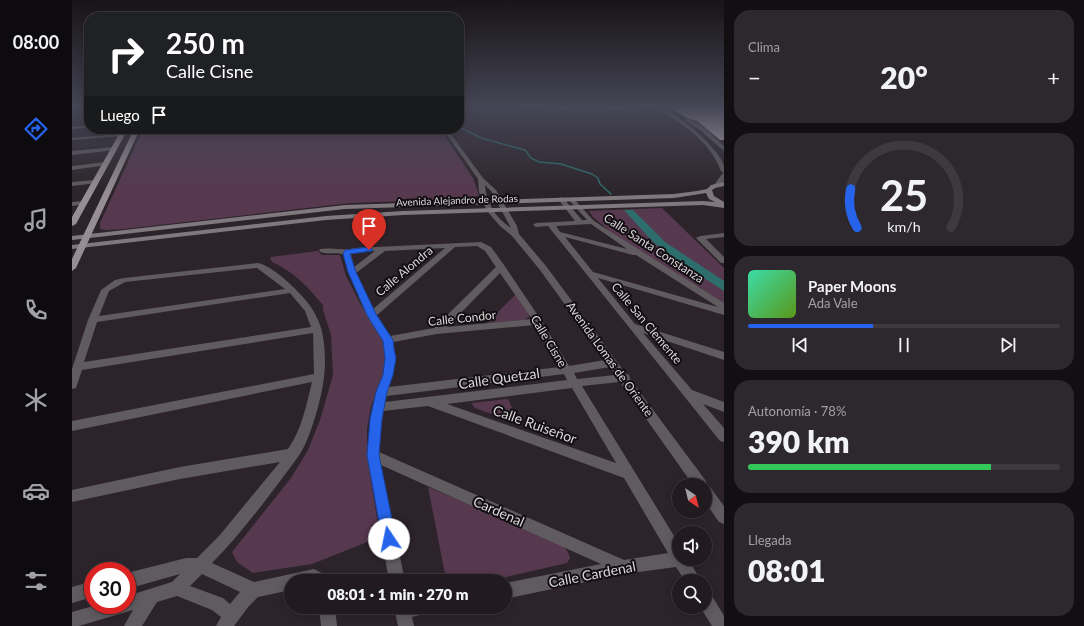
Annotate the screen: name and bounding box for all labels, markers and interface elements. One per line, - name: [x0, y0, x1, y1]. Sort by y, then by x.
- text: 250 m: [166, 26, 245, 60]
- icon: right: [100, 28, 152, 80]
- text: 08:00: [13, 31, 59, 53]
- text: Clima: [748, 39, 780, 55]
- text: 20°: [880, 59, 928, 95]
- text: Calle Cisne: [166, 60, 253, 82]
- text: −: [748, 64, 761, 91]
- text: +: [1047, 64, 1060, 91]
- icon: arrive: [148, 104, 170, 126]
- text: Luego: [100, 106, 140, 124]
- icon: directions: [22, 115, 50, 143]
- text: 25: [880, 170, 928, 220]
- street label: Avenida Alejandro de Rodas: [396, 192, 518, 208]
- icon: music: [22, 206, 50, 234]
- pin: [352, 209, 386, 250]
- street label: Calle Santa Constanza: [601, 210, 707, 286]
- icon: arrive: [358, 215, 380, 237]
- text: km/h: [887, 217, 921, 234]
- street label: Calle Alondra: [372, 243, 436, 299]
- text: Paper Moons: [808, 277, 896, 295]
- street label: Calle San Clemente: [609, 279, 685, 367]
- text: Ada Vale: [808, 295, 858, 311]
- icon: phone: [22, 296, 50, 324]
- street label: Avenida Lomas de Oriente: [563, 299, 657, 419]
- street label: Calle Condor: [427, 307, 497, 329]
- street label: Calle Cisne: [528, 312, 570, 370]
- icon: previous: [789, 334, 811, 356]
- icon: pause: [893, 334, 915, 356]
- icon: next: [997, 334, 1019, 356]
- street label: Calle Quetzal: [457, 364, 541, 392]
- icon: climate: [22, 386, 50, 414]
- street label: Calle Ruiseñor: [491, 401, 579, 447]
- text: Autonomía · 78%: [748, 403, 846, 419]
- text: 390 km: [748, 423, 849, 459]
- icon: car: [22, 477, 50, 505]
- north arrow: [672, 478, 712, 518]
- map controls: [672, 478, 712, 614]
- street label: Cardenal: [471, 492, 527, 530]
- position arrow: [368, 518, 410, 560]
- button: sound: [672, 526, 712, 566]
- text: Llegada: [748, 532, 792, 548]
- text: 08:01: [748, 552, 826, 588]
- street label: Calle Cardenal: [547, 557, 637, 591]
- speed limit sign: 30: [84, 562, 136, 614]
- icon: filters: [22, 567, 50, 595]
- button: search: [672, 574, 712, 614]
- text: 08:01 · 1 min · 270 m: [327, 585, 469, 603]

